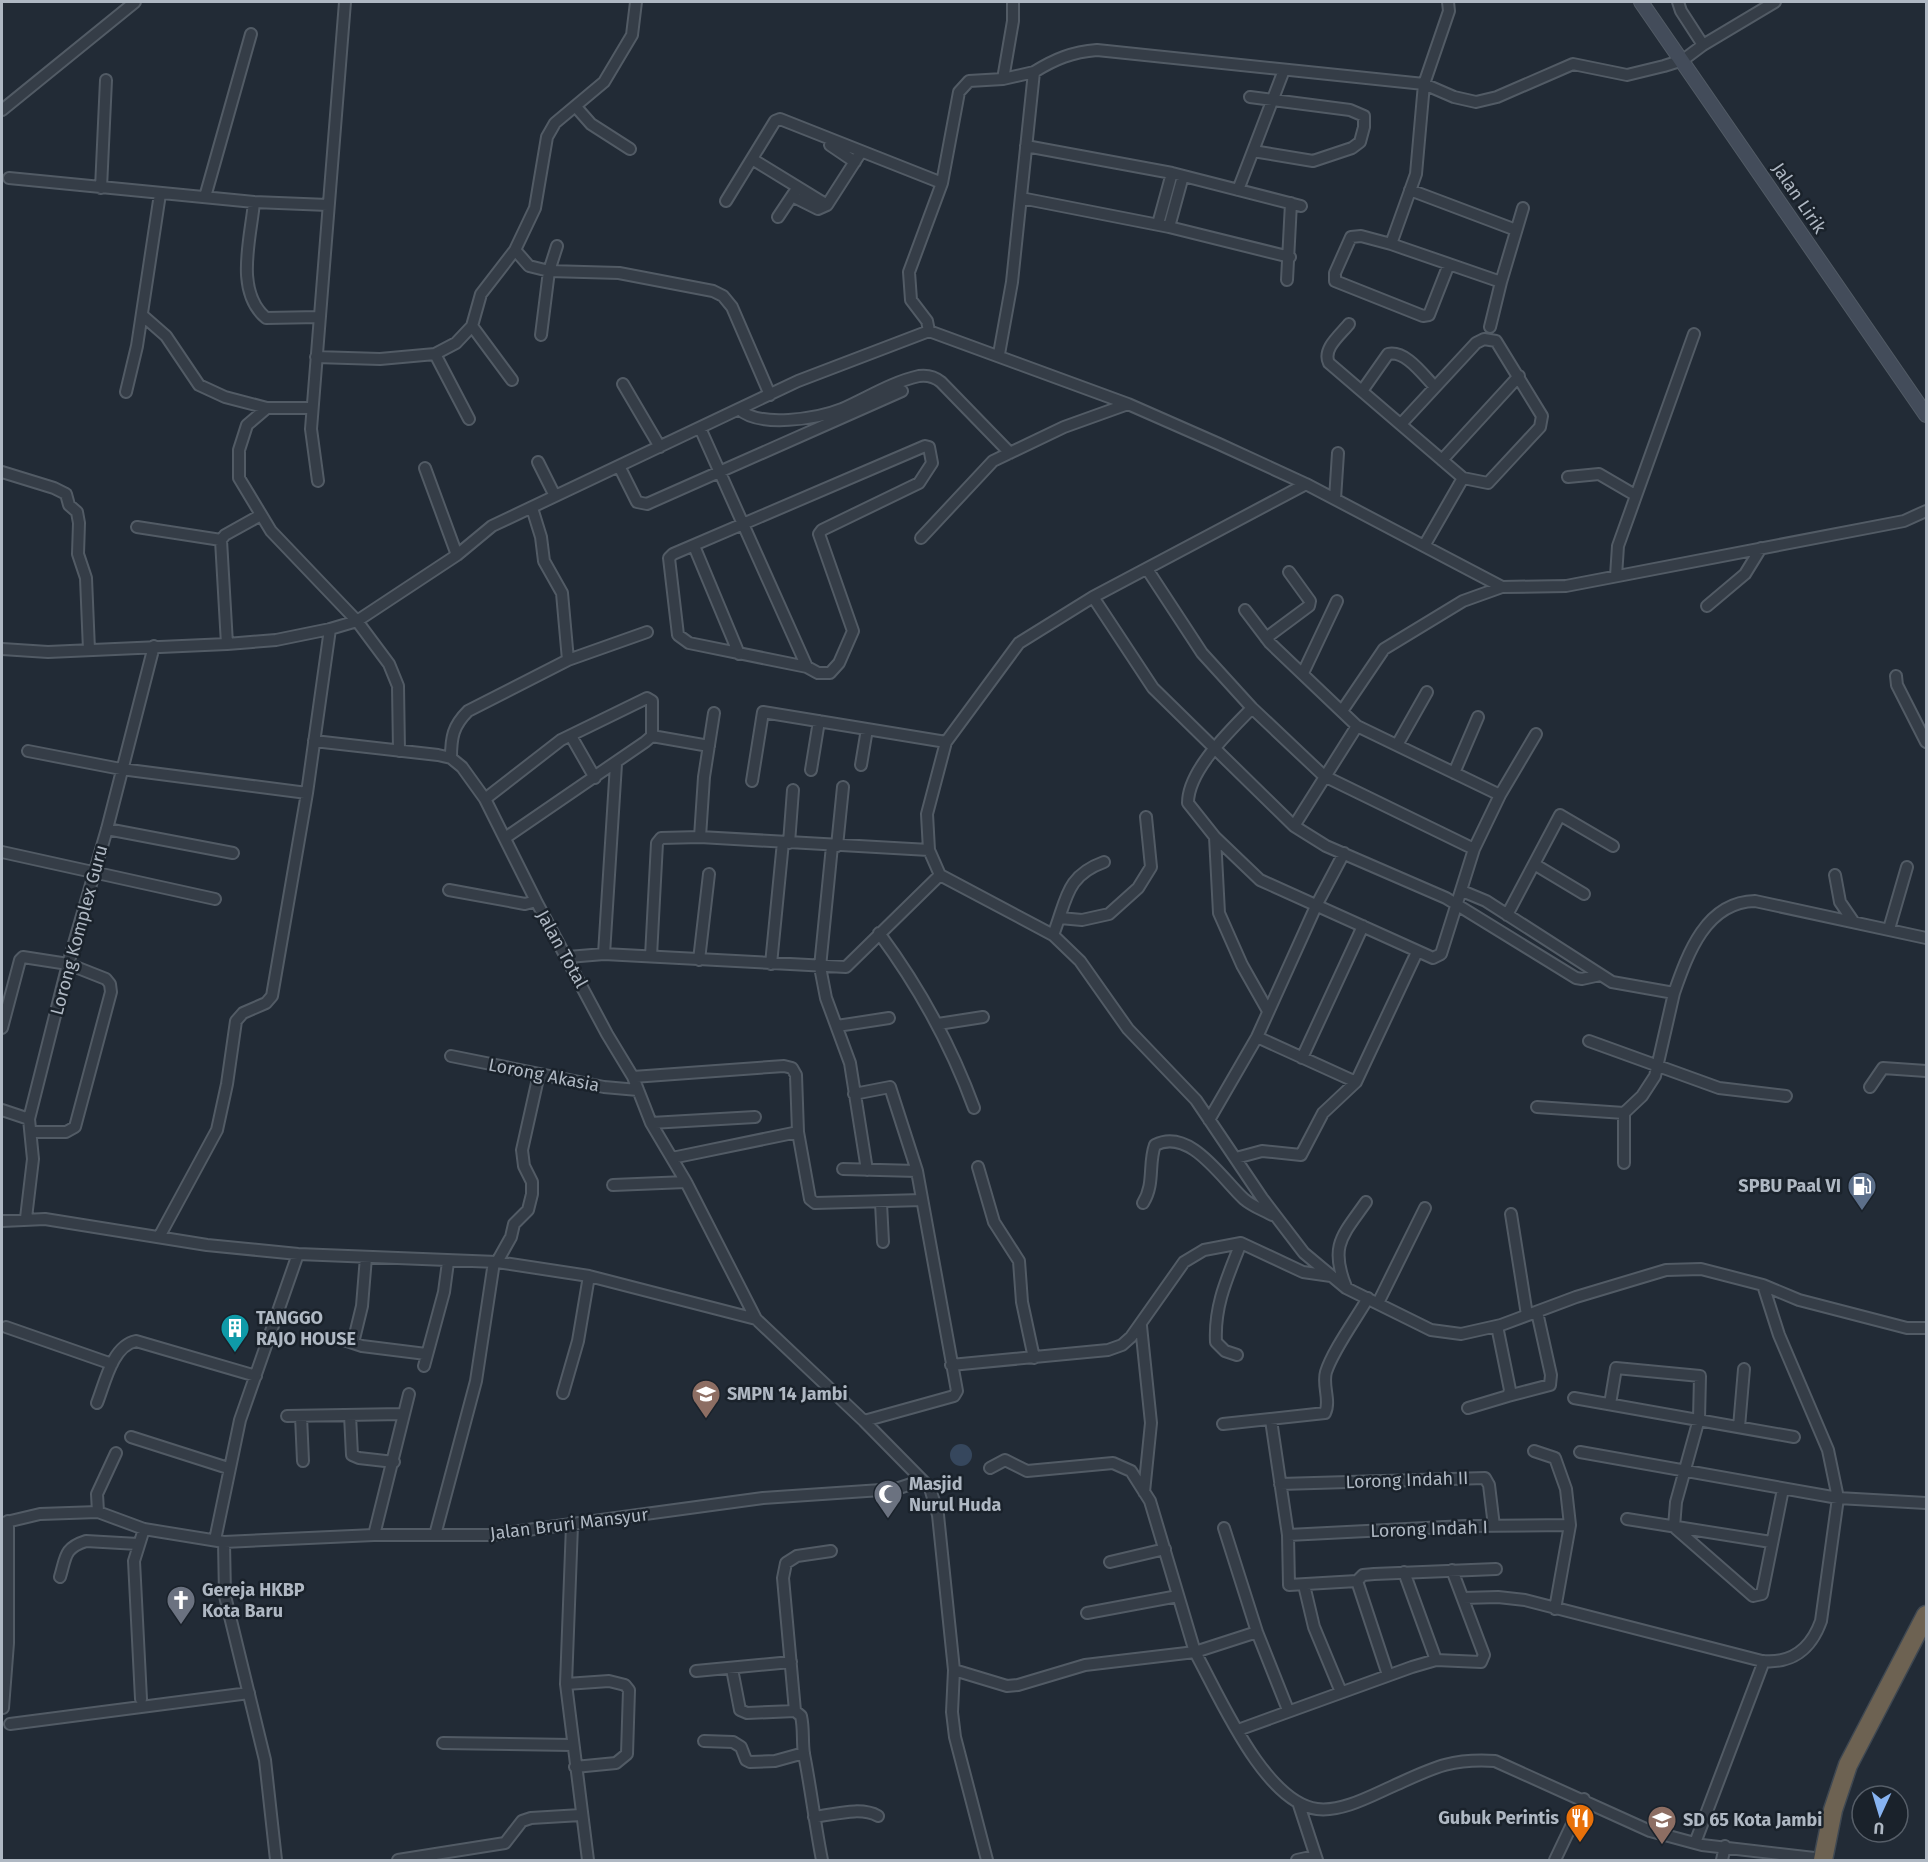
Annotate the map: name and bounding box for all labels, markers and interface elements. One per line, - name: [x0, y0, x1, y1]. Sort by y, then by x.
- street label: Jalan Lirik: [1767, 158, 1831, 238]
- street label: Lorong Komplex Guru: [46, 843, 112, 1017]
- street label: Jalan Total: [532, 906, 592, 992]
- street label: Lorong Akasia: [487, 1053, 601, 1097]
- fuel station icon: SPBU Paal VI: [1846, 1170, 1878, 1212]
- place label: SPBU Paal VI: [1738, 1175, 1841, 1197]
- place label: TANGGO RAJO HOUSE: [256, 1307, 356, 1350]
- building icon: TANGGO RAJO HOUSE: [219, 1312, 251, 1354]
- school or university icon: SMPN 14 Jambi: [690, 1378, 722, 1420]
- place label: SMPN 14 Jambi: [727, 1383, 848, 1405]
- street label: Lorong Indah II: [1345, 1467, 1469, 1493]
- place label: Masjid Nurul Huda: [909, 1473, 1001, 1516]
- mosque icon: Masjid Nurul Huda: [872, 1478, 904, 1520]
- street label: Jalan Bruri Mansyur: [489, 1503, 649, 1545]
- street label: Lorong Indah I: [1370, 1516, 1488, 1542]
- place label: Gereja HKBP Kota Baru: [202, 1579, 305, 1622]
- church icon: Gereja HKBP Kota Baru: [165, 1584, 197, 1626]
- north arrow: [1850, 1784, 1910, 1844]
- restaurant icon: Gubuk Perintis: [1564, 1802, 1596, 1844]
- school or university icon: SD 65 Kota Jambi: [1646, 1804, 1678, 1846]
- place label: Gubuk Perintis: [1438, 1807, 1559, 1829]
- place label: SD 65 Kota Jambi: [1683, 1809, 1822, 1831]
- text: U: [1873, 1819, 1885, 1838]

